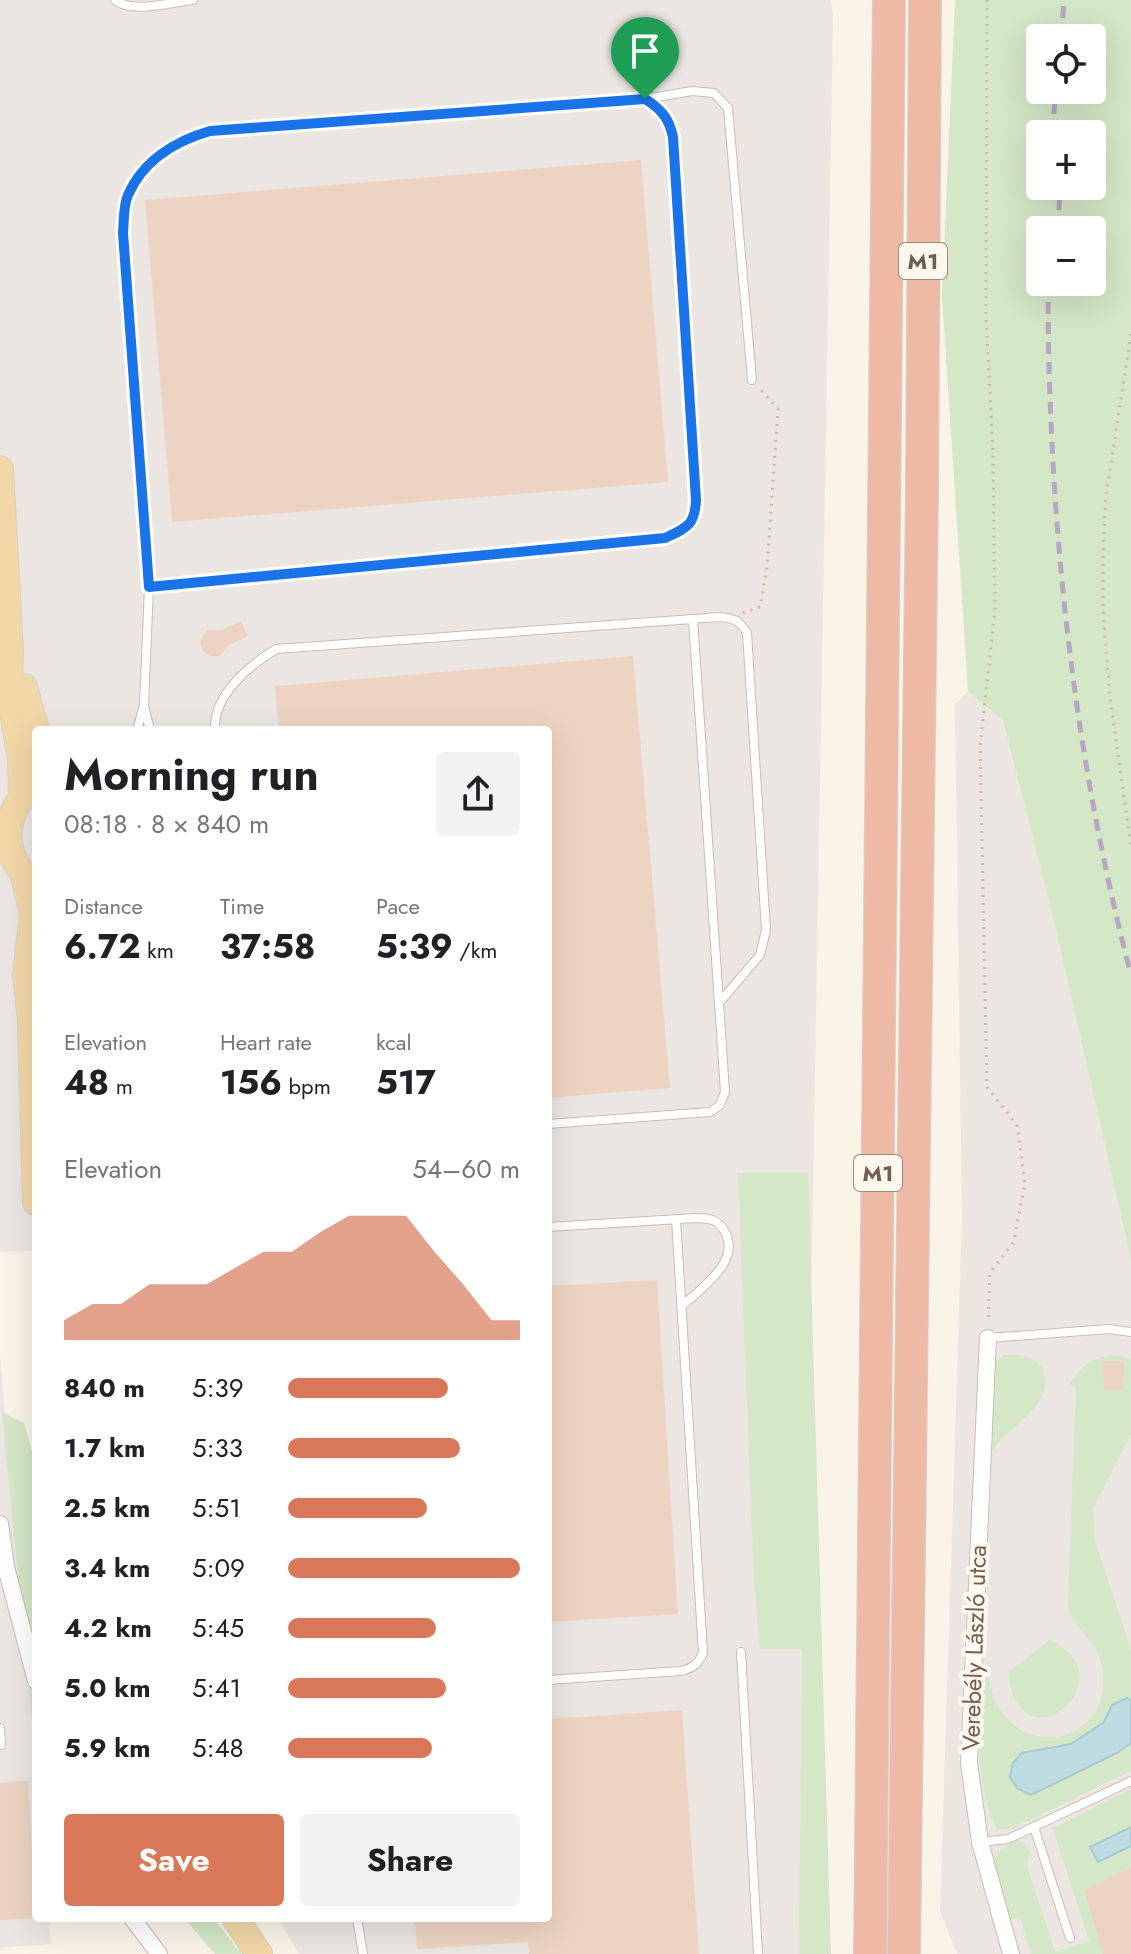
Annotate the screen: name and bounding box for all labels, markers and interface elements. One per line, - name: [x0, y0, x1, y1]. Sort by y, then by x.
- pin: [611, 17, 679, 99]
- map controls: [1026, 24, 1106, 296]
- button: locate: [1026, 24, 1106, 104]
- icon: arrive: [623, 29, 667, 73]
- button: +: [1026, 120, 1106, 200]
- button: −: [1026, 216, 1106, 296]
- road number: M1: [899, 243, 947, 279]
- text: Morning run: [64, 743, 319, 807]
- button: share: [436, 752, 520, 836]
- text: 08:18 · 8 × 840 m: [64, 805, 269, 843]
- text: Distance: [64, 890, 143, 922]
- text: Time: [220, 890, 264, 922]
- text: Pace: [376, 890, 420, 922]
- text: 6.72: [64, 922, 141, 971]
- text: 37:58: [220, 922, 315, 971]
- text: 5:39: [376, 922, 453, 971]
- text: km: [141, 934, 174, 966]
- text: /km: [453, 934, 498, 966]
- text: Elevation: [64, 1026, 147, 1058]
- text: Heart rate: [220, 1026, 312, 1058]
- text: kcal: [376, 1026, 412, 1058]
- text: 48: [64, 1058, 109, 1107]
- text: 156: [220, 1058, 282, 1107]
- text: 517: [376, 1058, 436, 1107]
- text: m: [109, 1070, 133, 1102]
- text: bpm: [282, 1070, 331, 1102]
- text: Elevation: [64, 1150, 162, 1188]
- text: 54–60 m: [412, 1150, 520, 1188]
- road number: M1: [854, 1155, 902, 1191]
- text: 840 m: [64, 1369, 145, 1407]
- text: 5:39: [192, 1369, 244, 1407]
- text: 1.7 km: [64, 1429, 145, 1467]
- text: 5:33: [192, 1429, 243, 1467]
- text: 2.5 km: [64, 1489, 150, 1527]
- text: 5:51: [192, 1489, 241, 1527]
- street label: Verebély László utca: [953, 1544, 995, 1752]
- text: 3.4 km: [64, 1549, 150, 1587]
- text: 5:09: [192, 1549, 245, 1587]
- text: 4.2 km: [64, 1609, 152, 1647]
- text: 5:45: [192, 1609, 244, 1647]
- text: 5.0 km: [64, 1669, 150, 1707]
- text: 5:41: [192, 1669, 241, 1707]
- text: 5.9 km: [64, 1729, 151, 1767]
- text: 5:48: [192, 1729, 244, 1767]
- button: Save: [64, 1814, 284, 1906]
- button: Share: [300, 1814, 520, 1906]

